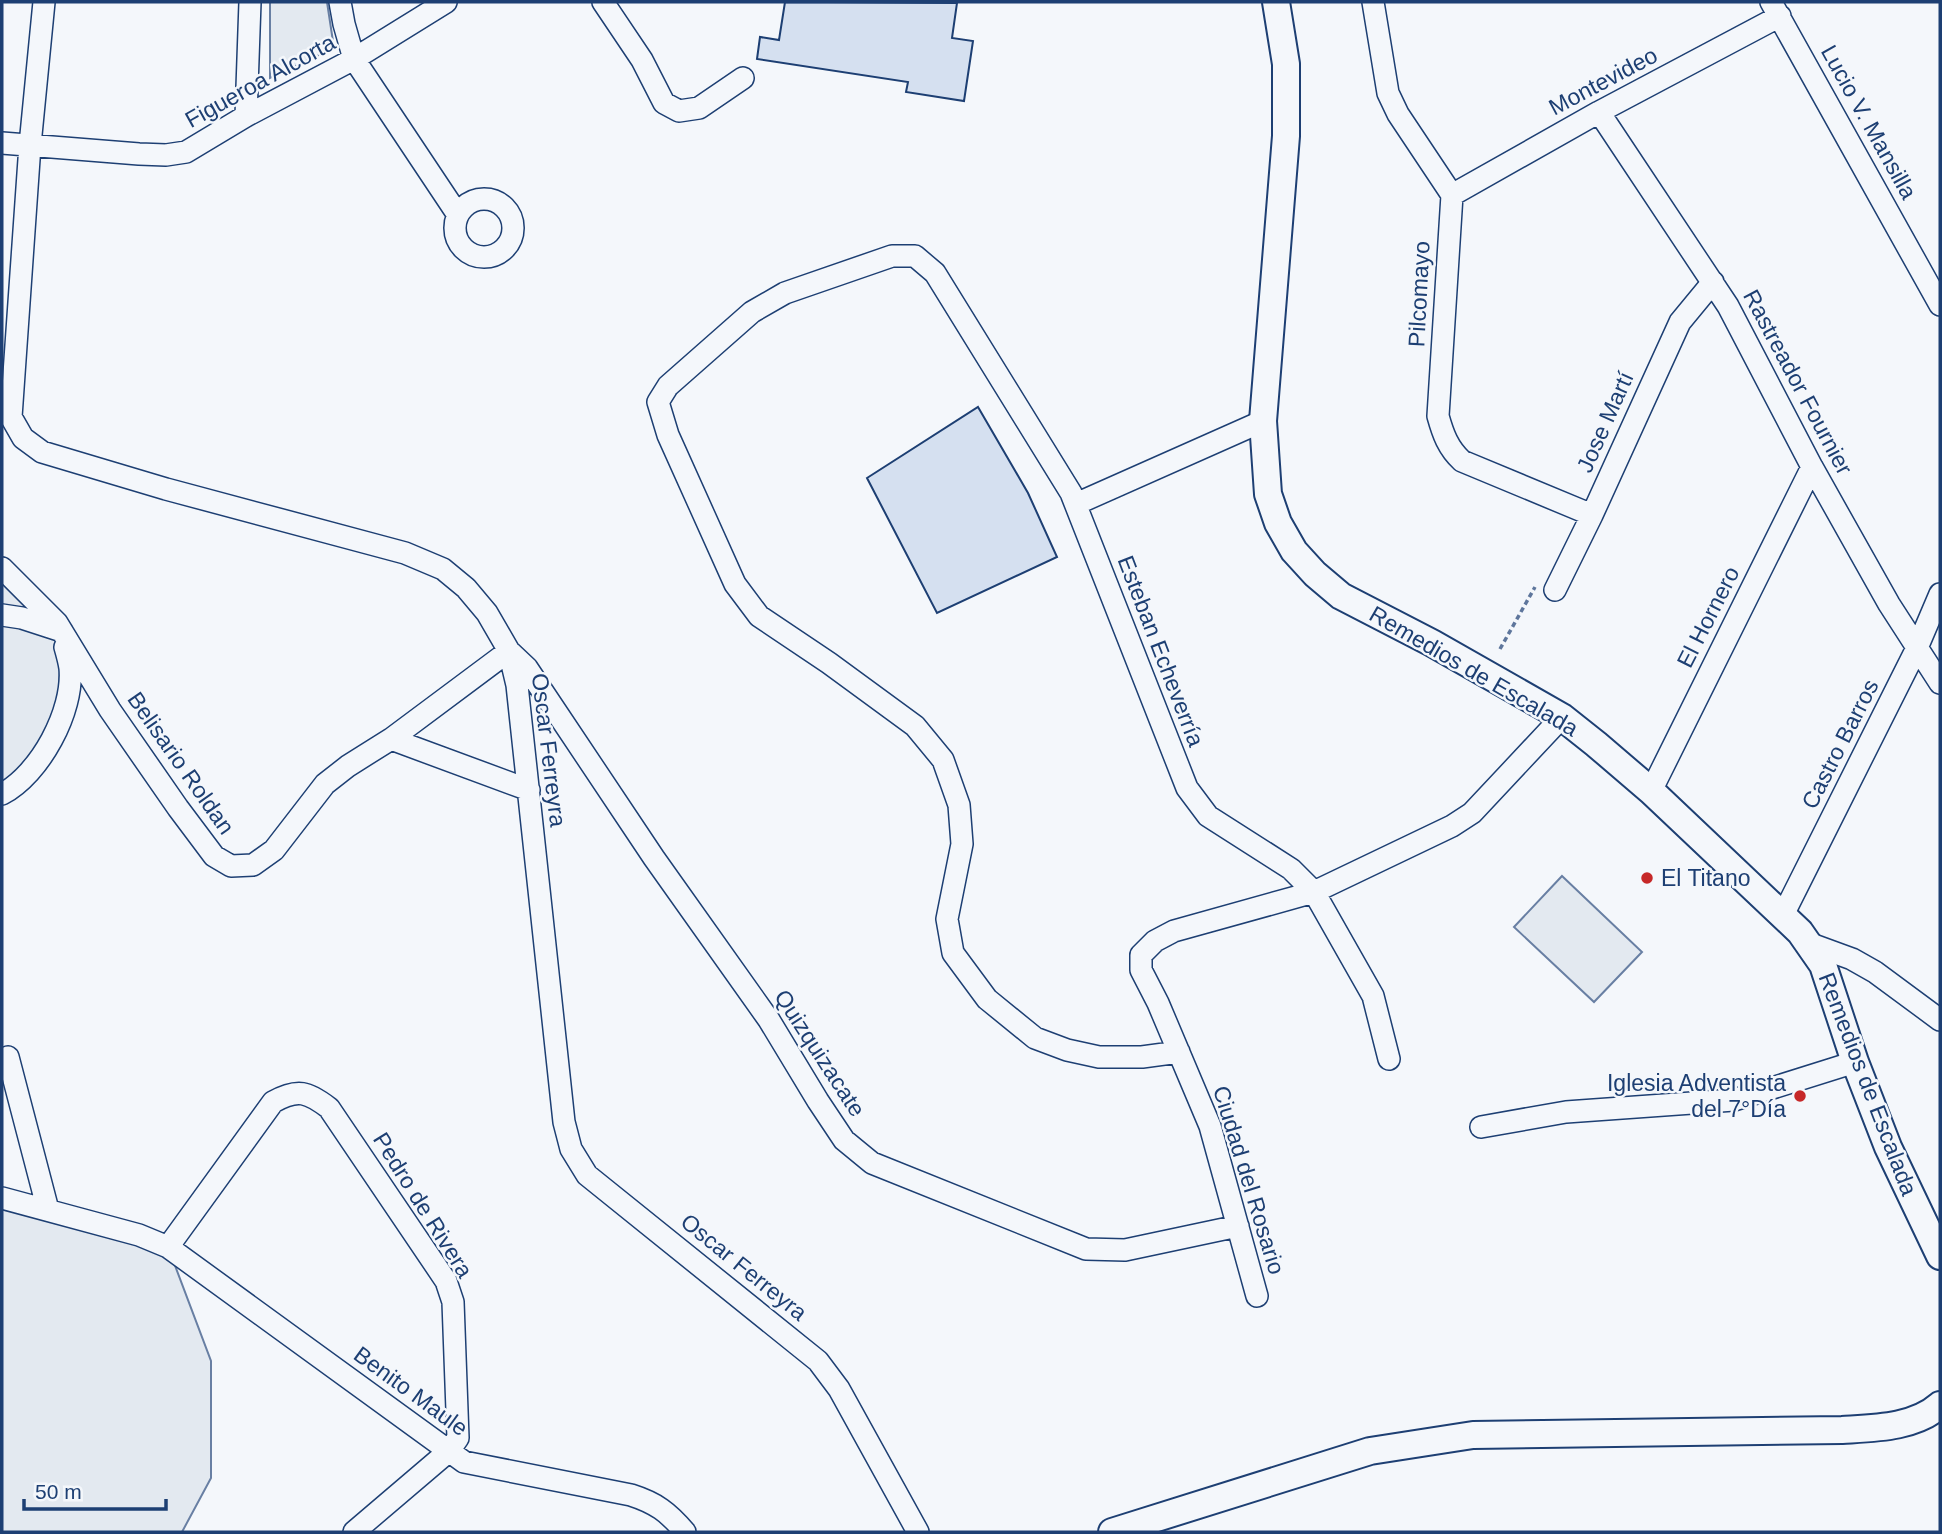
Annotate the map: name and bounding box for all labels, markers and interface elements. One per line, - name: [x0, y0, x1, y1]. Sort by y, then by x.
- street label: Figueroa Alcorta: [180, 29, 340, 133]
- street label: Lucio V. Mansilla: [1816, 41, 1922, 204]
- street label: Montevideo: [1544, 42, 1662, 120]
- street label: Pilcomayo: [1403, 240, 1435, 348]
- street label: Rastreador Fournier: [1738, 285, 1858, 479]
- street label: Jose Martí: [1571, 367, 1639, 476]
- street label: Esteban Echeverría: [1113, 552, 1209, 750]
- street label: El Hornero: [1671, 562, 1745, 672]
- street label: Remedios de Escalada: [1365, 601, 1583, 741]
- street label: Oscar Ferreyra: [527, 672, 571, 829]
- street label: Castro Barros: [1796, 675, 1884, 813]
- street label: Belisario Roldan: [122, 687, 240, 839]
- place label: El Titano: [1661, 865, 1751, 891]
- marker: El Titano: [1639, 870, 1655, 886]
- street label: Remedios de Escalada: [1813, 969, 1923, 1199]
- street label: Quizquizacate: [769, 985, 871, 1121]
- place label: Iglesia Adventista del 7°Día: [1607, 1070, 1786, 1122]
- street label: Ciudad del Rosario: [1208, 1083, 1290, 1277]
- marker: Iglesia Adventista del 7°Día: [1792, 1088, 1808, 1104]
- street label: Pedro de Rivera: [368, 1128, 478, 1283]
- street label: Oscar Ferreyra: [676, 1208, 812, 1326]
- street label: Benito Maule: [349, 1341, 473, 1441]
- scale bar: [24, 1468, 166, 1512]
- text: 50 m: [35, 1480, 82, 1503]

